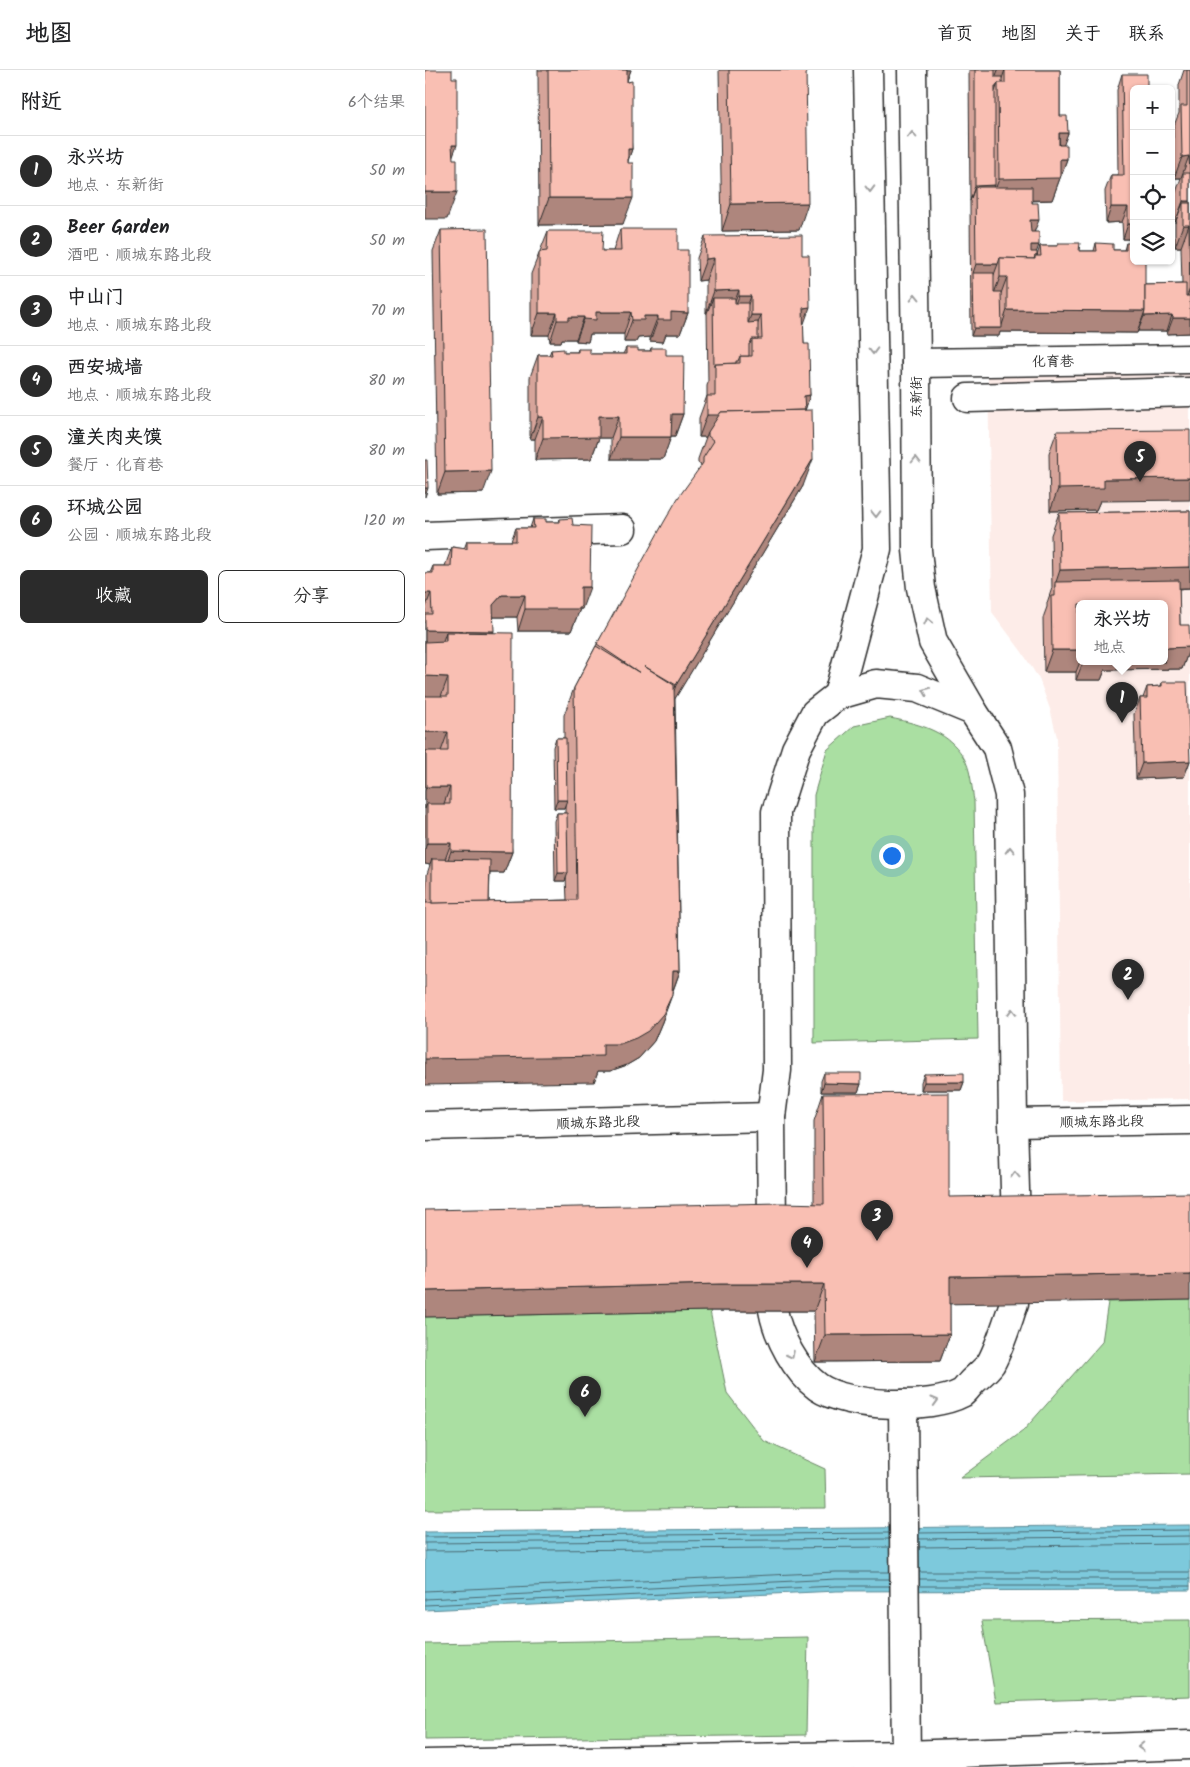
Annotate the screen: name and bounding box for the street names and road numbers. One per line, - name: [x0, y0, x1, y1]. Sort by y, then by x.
- street label: 化育巷: [1032, 351, 1075, 373]
- street label: 东新街: [906, 376, 928, 418]
- street label: 顺城东路北段: [1060, 1110, 1144, 1134]
- street label: 顺城东路北段: [556, 1111, 640, 1135]

